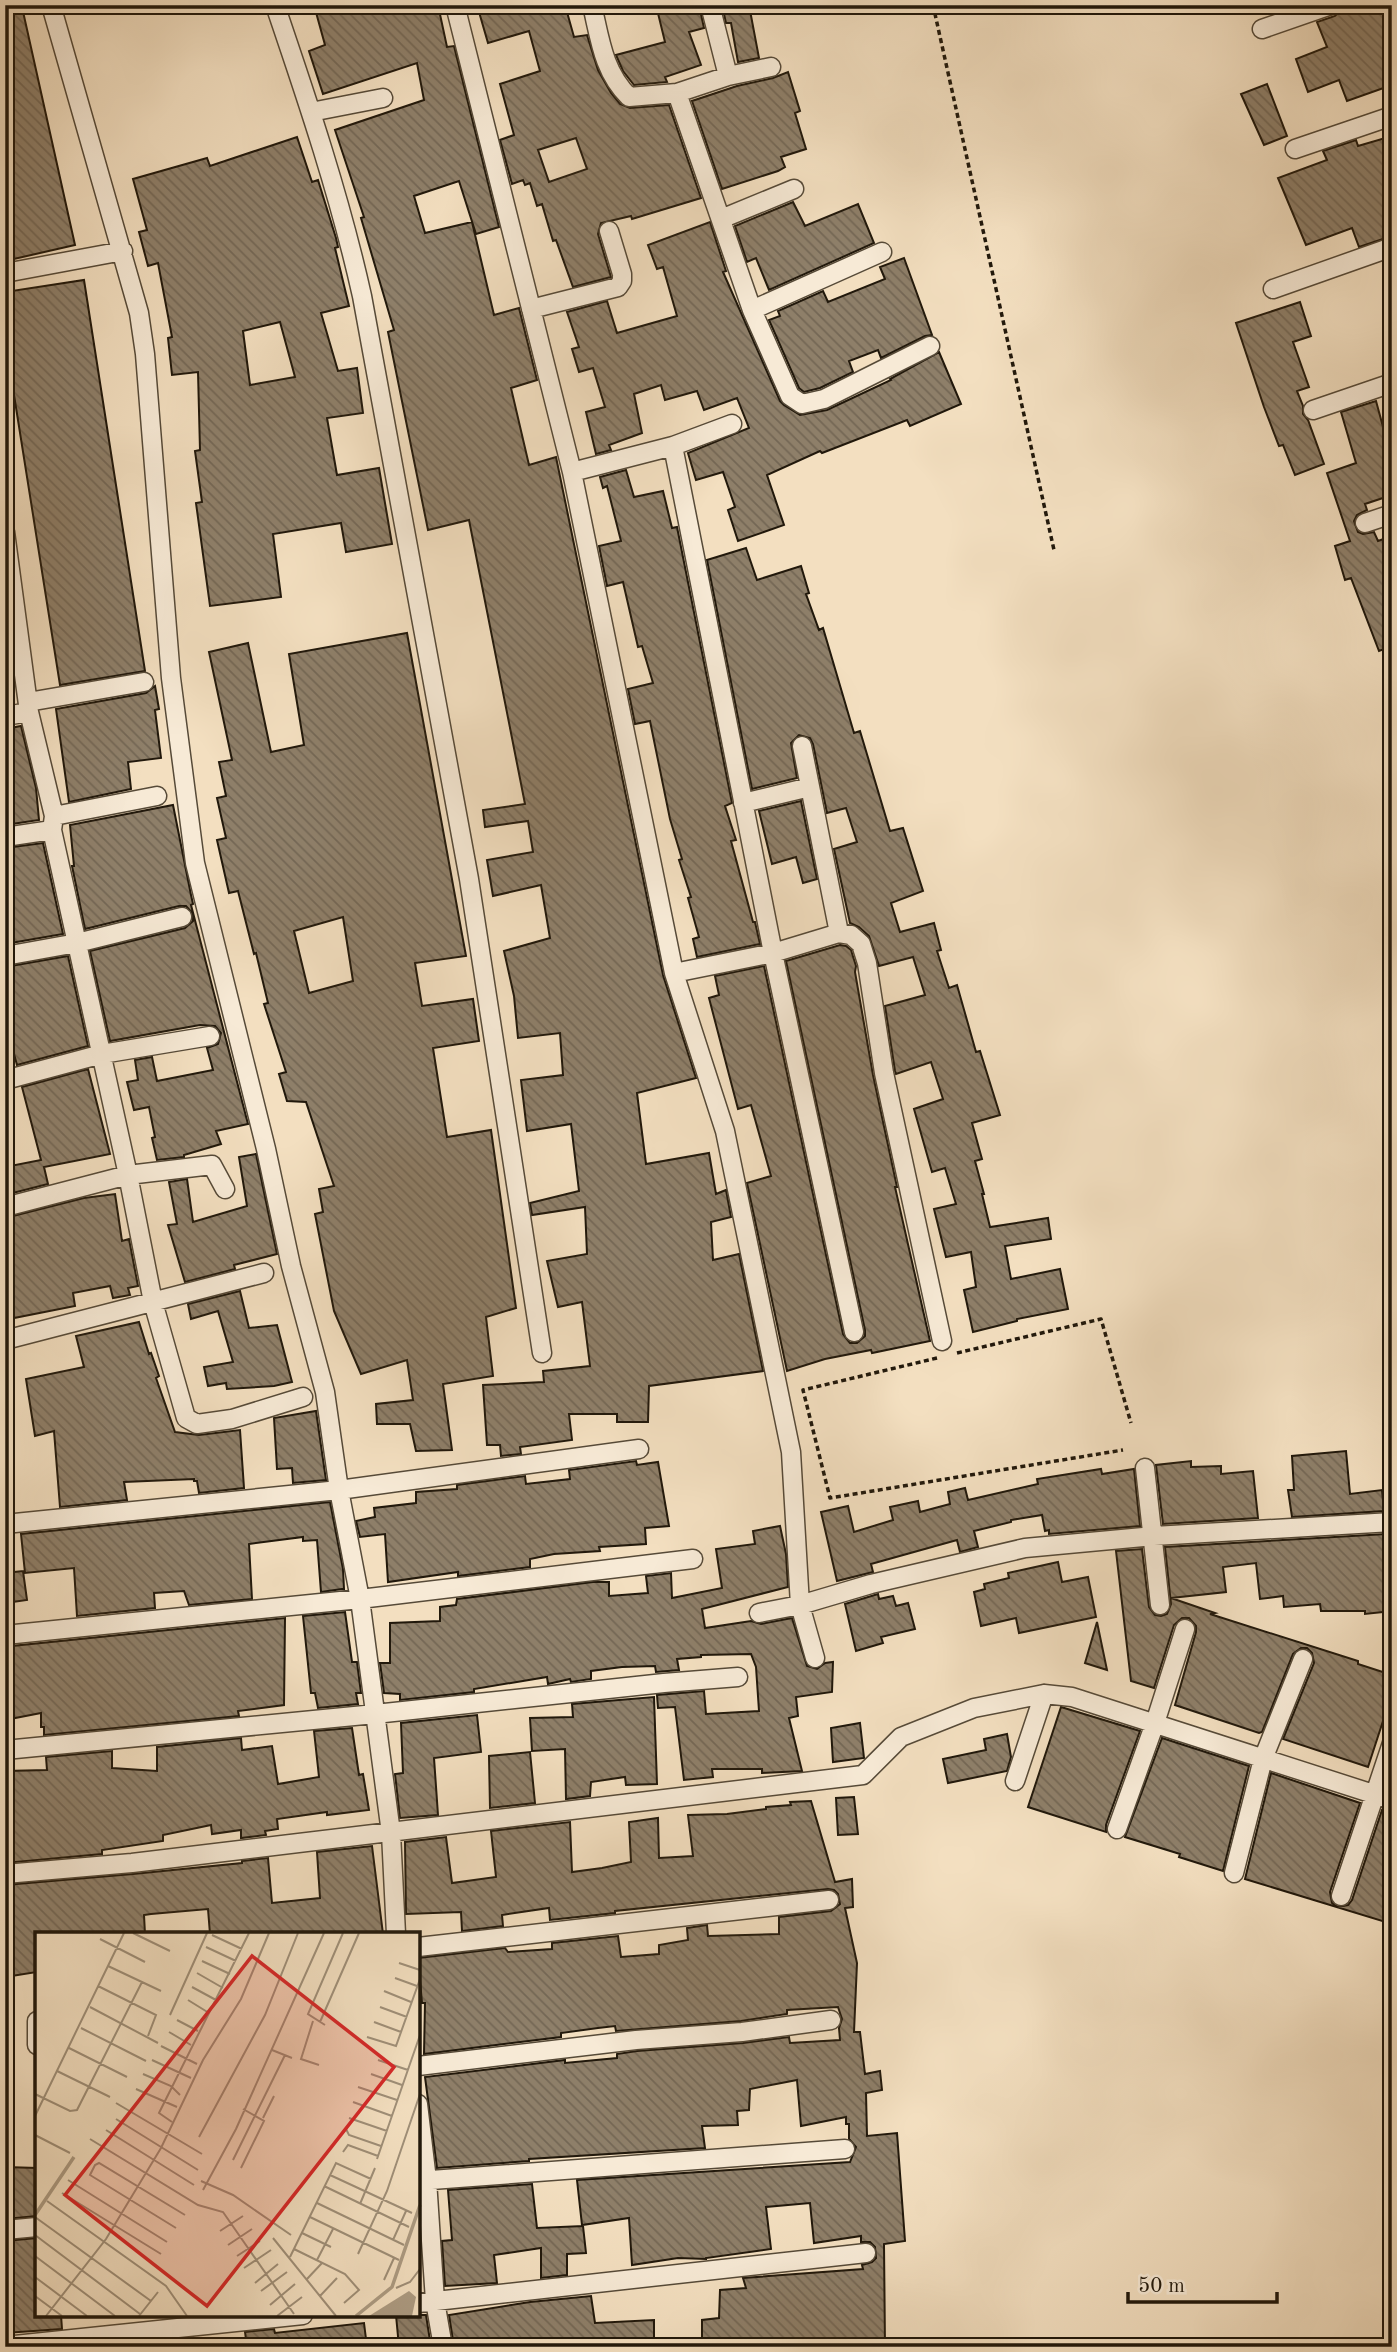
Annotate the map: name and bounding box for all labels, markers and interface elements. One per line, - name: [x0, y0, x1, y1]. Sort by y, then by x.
- inset map: [35, 1932, 420, 2317]
- scale bar: [1128, 2261, 1276, 2305]
- text: 50 m: [1138, 2276, 1185, 2297]

